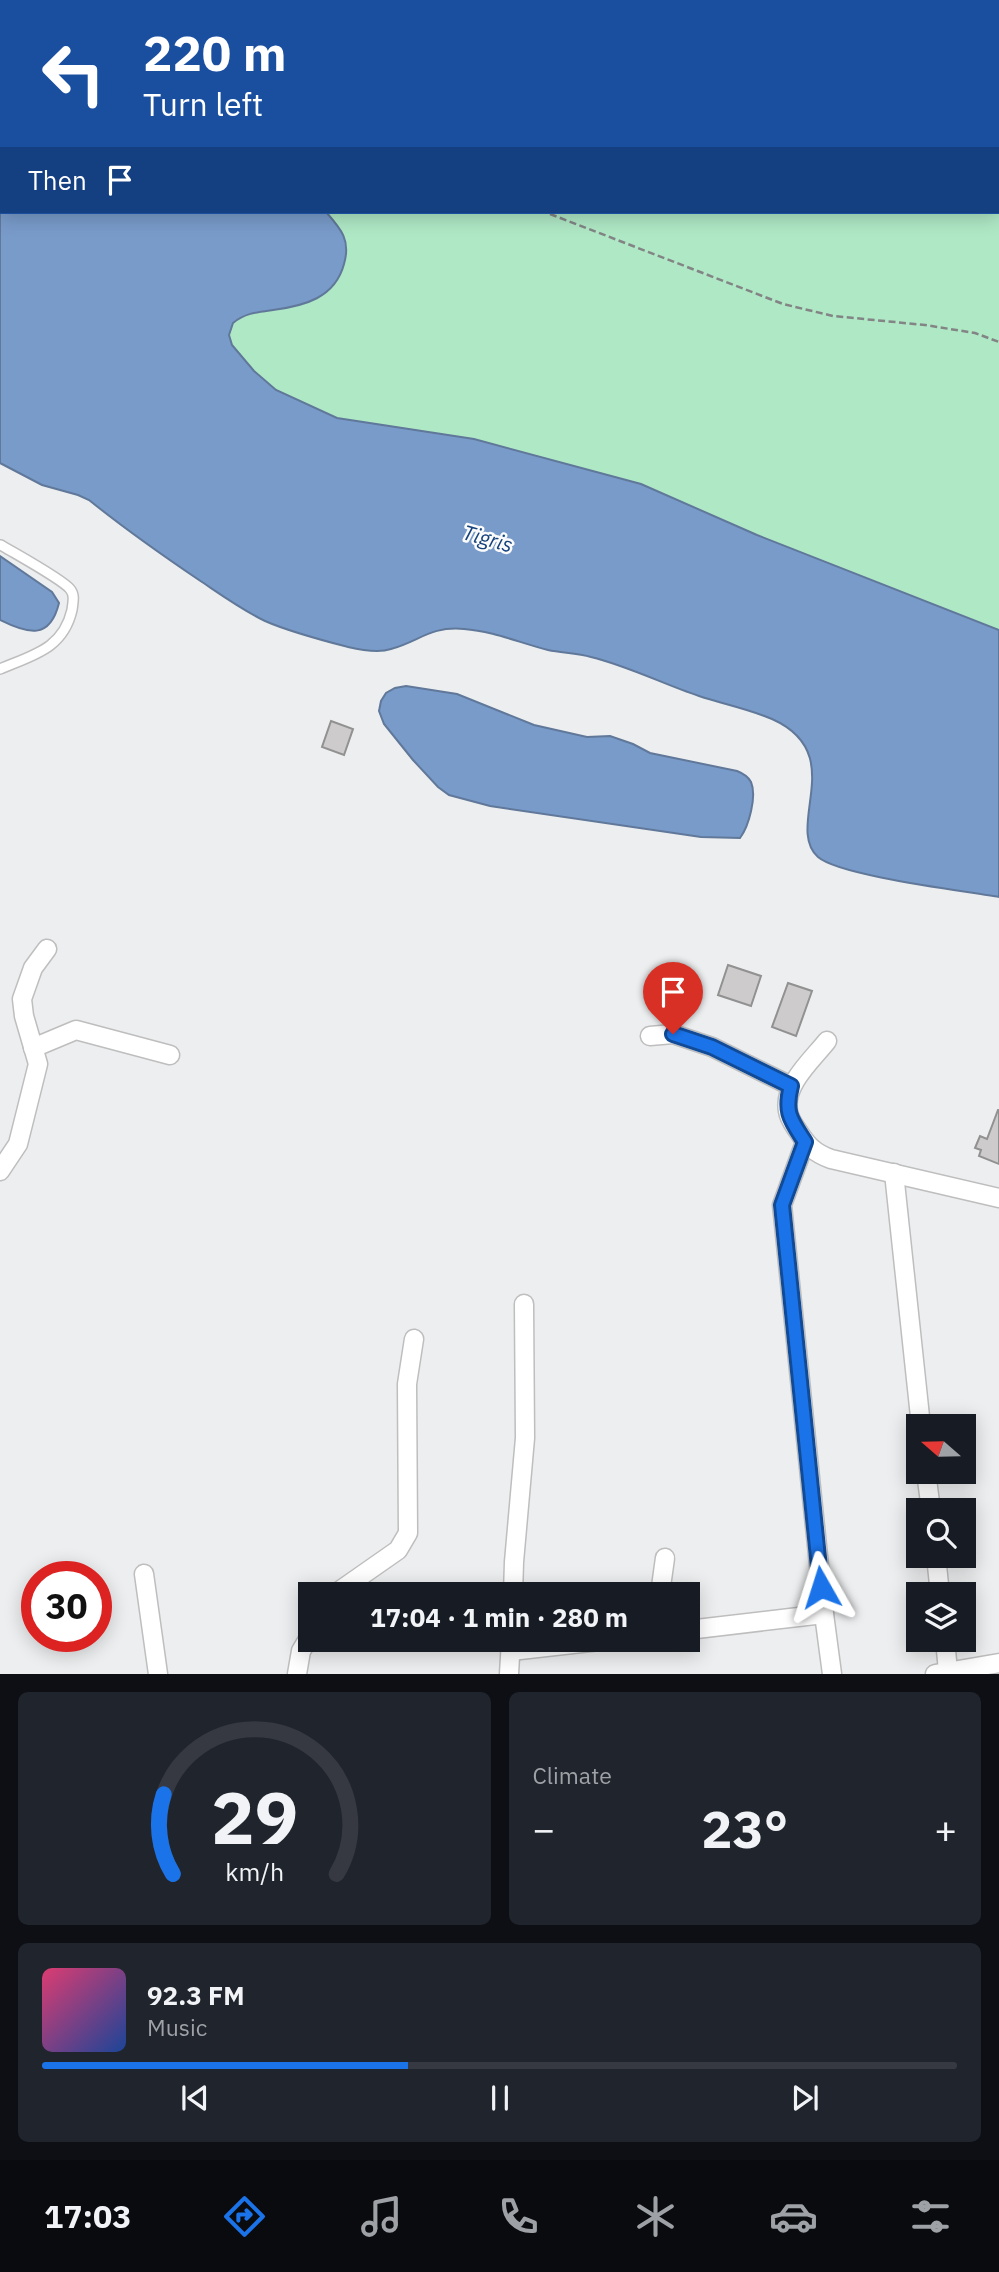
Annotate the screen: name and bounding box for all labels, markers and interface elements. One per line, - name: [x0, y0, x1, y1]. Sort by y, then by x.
- text: 220 m: [143, 21, 287, 84]
- icon: left: [28, 28, 119, 119]
- text: Turn left: [143, 83, 263, 125]
- icon: arrive: [101, 161, 139, 199]
- text: Then: [28, 163, 87, 197]
- water label: Tigris: [460, 518, 516, 559]
- pin: [643, 962, 703, 1034]
- icon: arrive: [654, 973, 692, 1011]
- north arrow: [906, 1414, 976, 1484]
- map controls: [906, 1414, 976, 1652]
- button: search: [906, 1498, 976, 1568]
- position arrow: [784, 1550, 858, 1624]
- speed limit sign: 30: [21, 1561, 112, 1652]
- button: layers: [906, 1582, 976, 1652]
- text: 17:04 · 1 min · 280 m: [370, 1600, 628, 1634]
- text: Climate: [533, 1760, 612, 1790]
- text: 29: [211, 1770, 298, 1865]
- text: 23°: [701, 1795, 788, 1862]
- text: −: [533, 1804, 555, 1853]
- text: +: [934, 1804, 957, 1853]
- text: km/h: [225, 1855, 284, 1888]
- text: 92.3 FM: [147, 1978, 245, 2012]
- text: Music: [147, 2012, 207, 2042]
- icon: previous: [176, 2079, 214, 2117]
- icon: pause: [481, 2079, 519, 2117]
- icon: next: [786, 2079, 824, 2117]
- icon: directions: [220, 2192, 269, 2241]
- icon: music: [357, 2192, 406, 2241]
- icon: phone: [494, 2192, 543, 2241]
- icon: climate: [631, 2192, 680, 2241]
- icon: car: [769, 2192, 818, 2241]
- icon: filters: [906, 2192, 955, 2241]
- text: 17:03: [44, 2195, 131, 2237]

